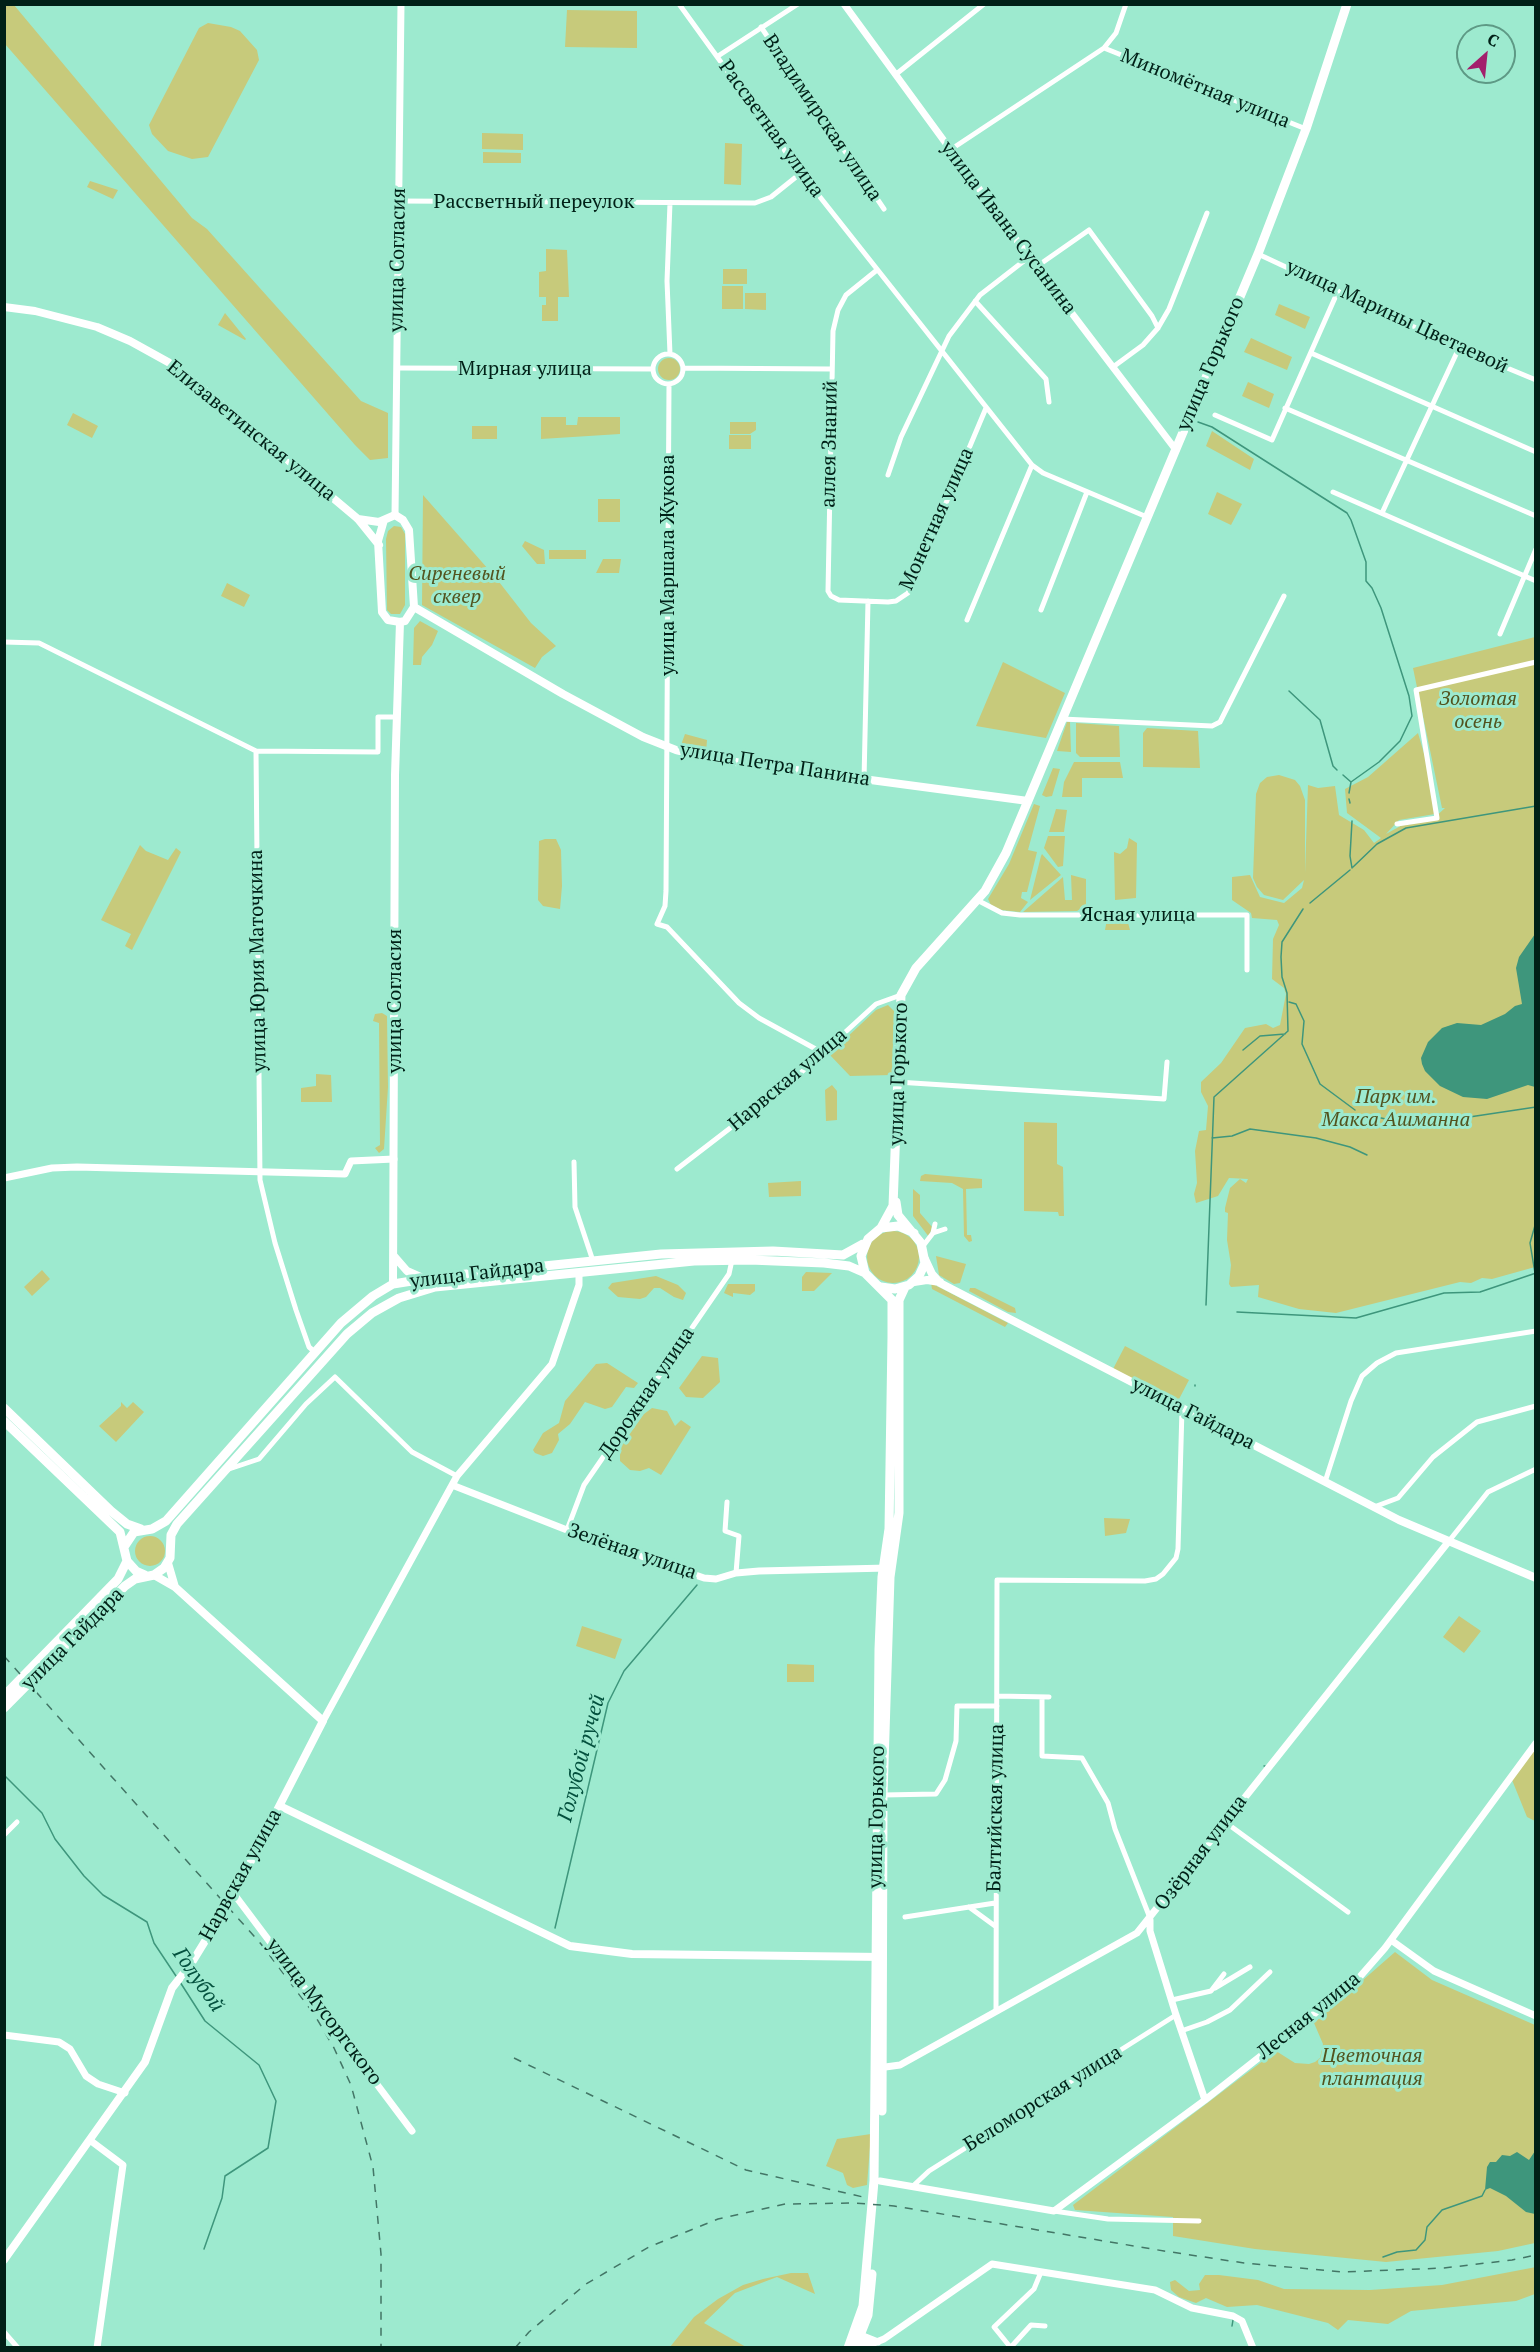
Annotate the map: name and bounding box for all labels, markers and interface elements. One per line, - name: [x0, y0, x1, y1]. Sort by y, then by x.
- north arrow: [1456, 24, 1516, 84]
- text: С: [1484, 28, 1503, 52]
- street label: Владимирская улица: [757, 30, 887, 206]
- street label: Миномётная улица: [1117, 44, 1293, 134]
- street label: Рассветная улица: [713, 56, 829, 202]
- street label: улица Ивана Сусанина: [935, 137, 1081, 319]
- street label: улица Согласия: [385, 188, 411, 332]
- street label: Рассветный переулок: [434, 190, 634, 214]
- street label: улица Марины Цветаевой: [1282, 255, 1512, 379]
- street label: улица Горького: [1172, 293, 1250, 435]
- street label: Елизаветинская улица: [162, 356, 340, 506]
- street label: Мирная улица: [458, 357, 592, 381]
- street label: аллея Знаний: [817, 380, 843, 508]
- street label: Монетная улица: [895, 444, 979, 594]
- street label: улица Маршала Жукова: [656, 454, 680, 676]
- park label: Сиреневый сквер: [408, 562, 506, 609]
- park label: Золотая осень: [1439, 687, 1517, 734]
- street label: улица Петра Панина: [678, 738, 872, 792]
- street label: улица Юрия Маточкина: [244, 849, 272, 1073]
- street label: Ясная улица: [1081, 903, 1195, 927]
- street label: улица Согласия: [383, 929, 407, 1073]
- street label: улица Горького: [885, 1002, 913, 1146]
- street label: Нарвская улица: [724, 1023, 852, 1137]
- park label: Парк им. Макса Ашманна: [1322, 1085, 1470, 1132]
- street label: улица Гайдара: [409, 1254, 545, 1294]
- street label: Дорожная улица: [594, 1322, 700, 1464]
- street label: улица Гайдара: [1127, 1373, 1259, 1455]
- street label: Зелёная улица: [564, 1519, 700, 1585]
- street label: улица Гайдара: [17, 1583, 129, 1695]
- water label: Голубой ручей: [553, 1692, 611, 1824]
- street label: Балтийская улица: [983, 1724, 1009, 1892]
- street label: улица Горького: [864, 1745, 890, 1889]
- street label: Озёрная улица: [1150, 1790, 1252, 1916]
- street label: Нарвская улица: [195, 1805, 287, 1945]
- street label: улица Мусоргского: [261, 1934, 387, 2090]
- water label: Голубой: [167, 1943, 229, 2017]
- street label: Лесная улица: [1253, 1967, 1365, 2065]
- street label: Беломорская улица: [960, 2041, 1126, 2157]
- park label: Цветочная плантация: [1321, 2044, 1423, 2091]

